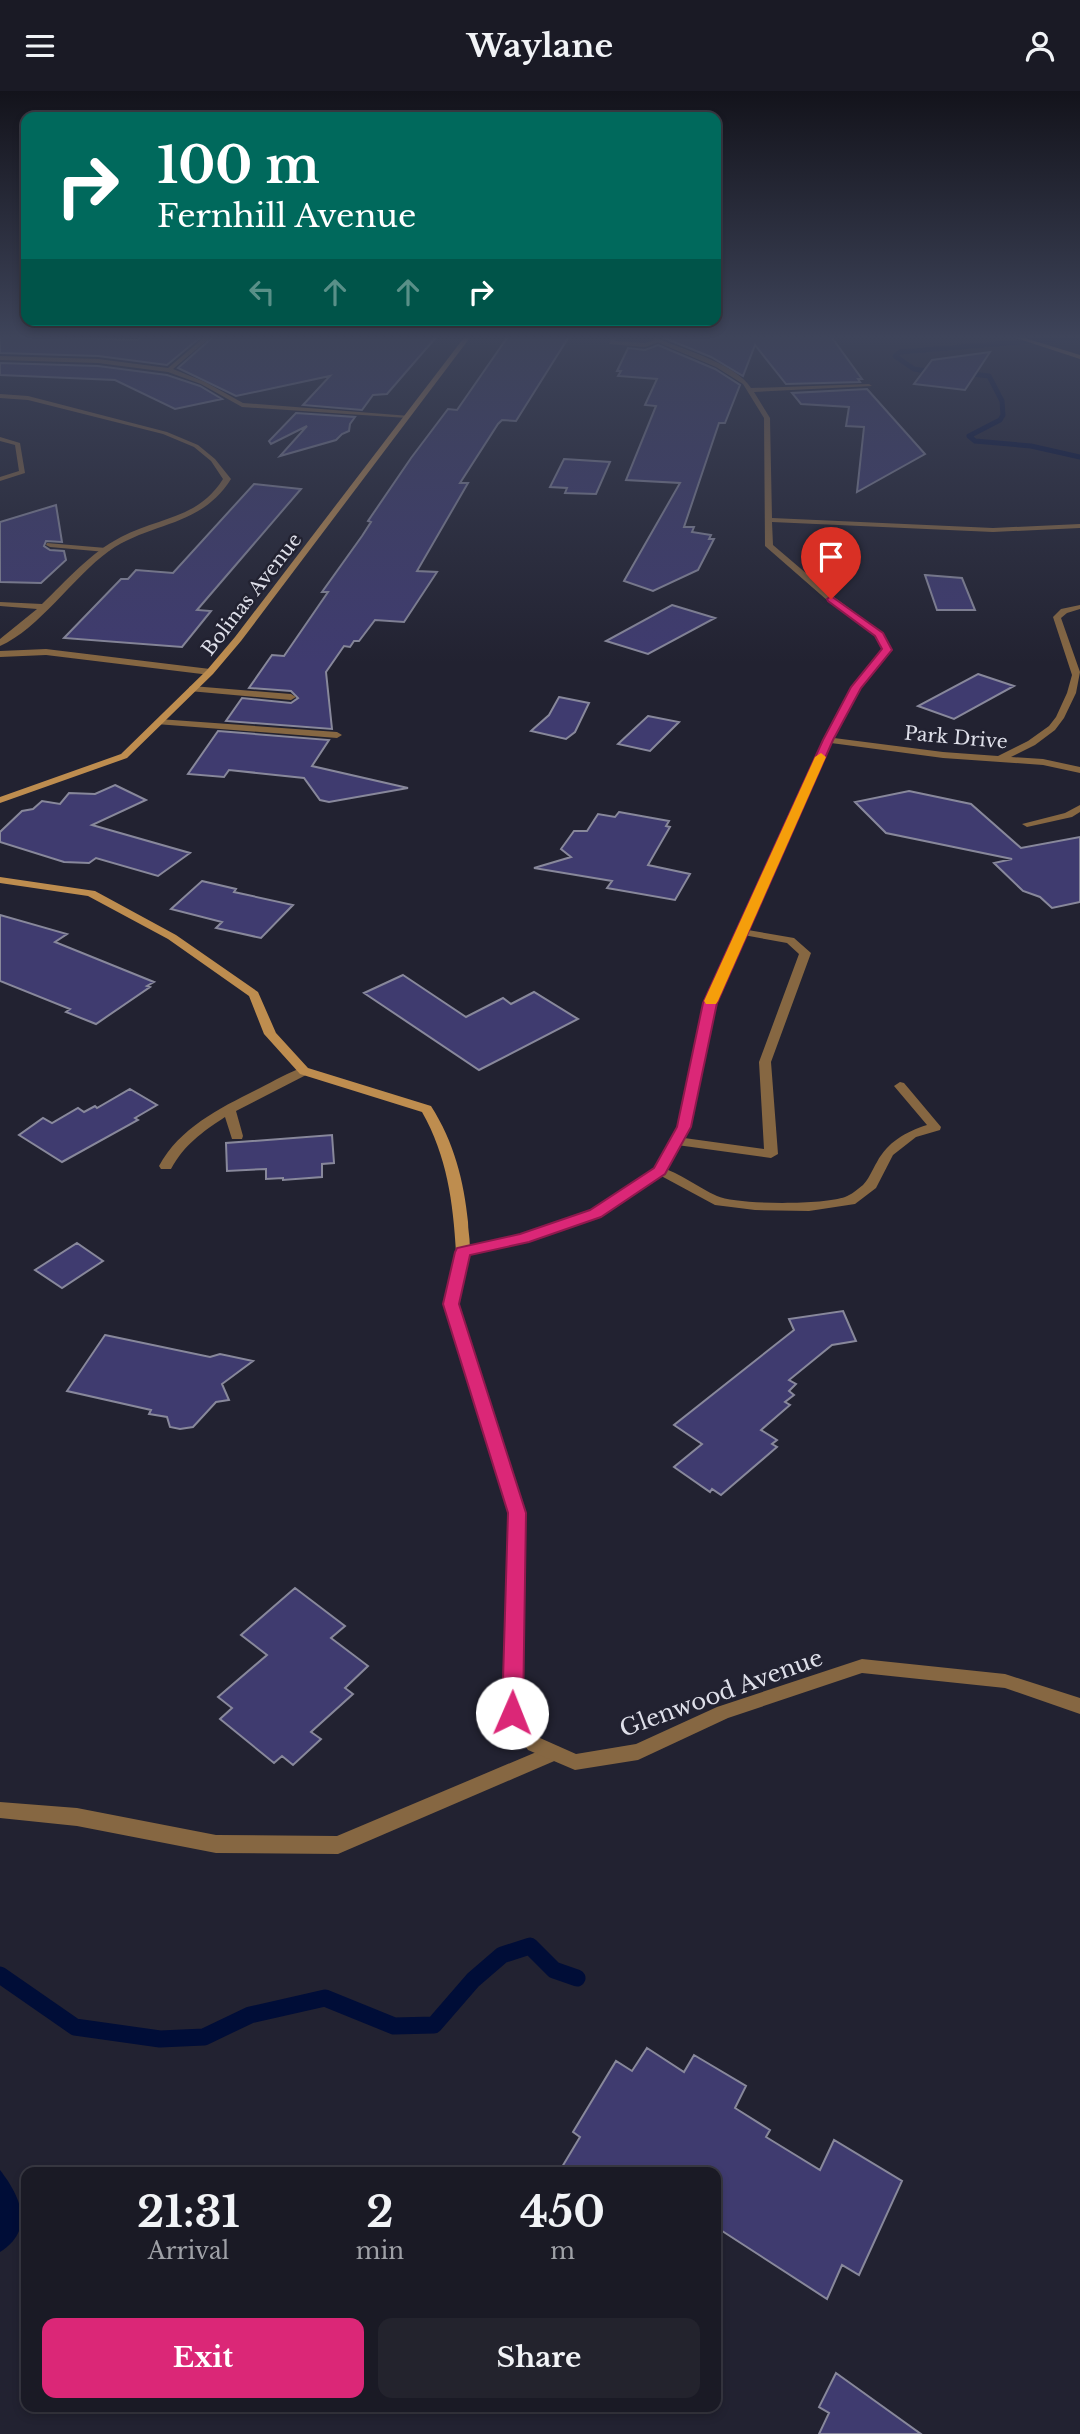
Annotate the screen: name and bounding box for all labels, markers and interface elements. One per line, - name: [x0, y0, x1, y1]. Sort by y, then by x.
- text: Waylane: [467, 26, 613, 66]
- icon: menu: [21, 27, 59, 65]
- icon: person: [1021, 27, 1059, 65]
- text: 100 m: [157, 135, 320, 196]
- icon: right: [42, 140, 133, 231]
- text: Fernhill Avenue: [157, 196, 416, 236]
- icon: left: [243, 273, 281, 311]
- icon: ahead: [316, 273, 354, 311]
- icon: ahead: [389, 273, 427, 311]
- icon: right: [462, 273, 500, 311]
- pin: [801, 527, 861, 599]
- street label: Bolinas Avenue: [196, 529, 306, 660]
- icon: arrive: [812, 538, 850, 576]
- street label: Park Drive: [903, 722, 1009, 753]
- street label: Glenwood Avenue: [616, 1643, 826, 1743]
- position arrow: [475, 1676, 549, 1750]
- text: 21:31: [137, 2186, 240, 2238]
- text: 2: [366, 2186, 394, 2238]
- text: 450: [520, 2186, 605, 2238]
- text: Arrival: [148, 2237, 229, 2265]
- text: min: [356, 2237, 404, 2265]
- text: m: [550, 2237, 575, 2265]
- button: Exit: [42, 2318, 364, 2398]
- button: Share: [378, 2318, 700, 2398]

